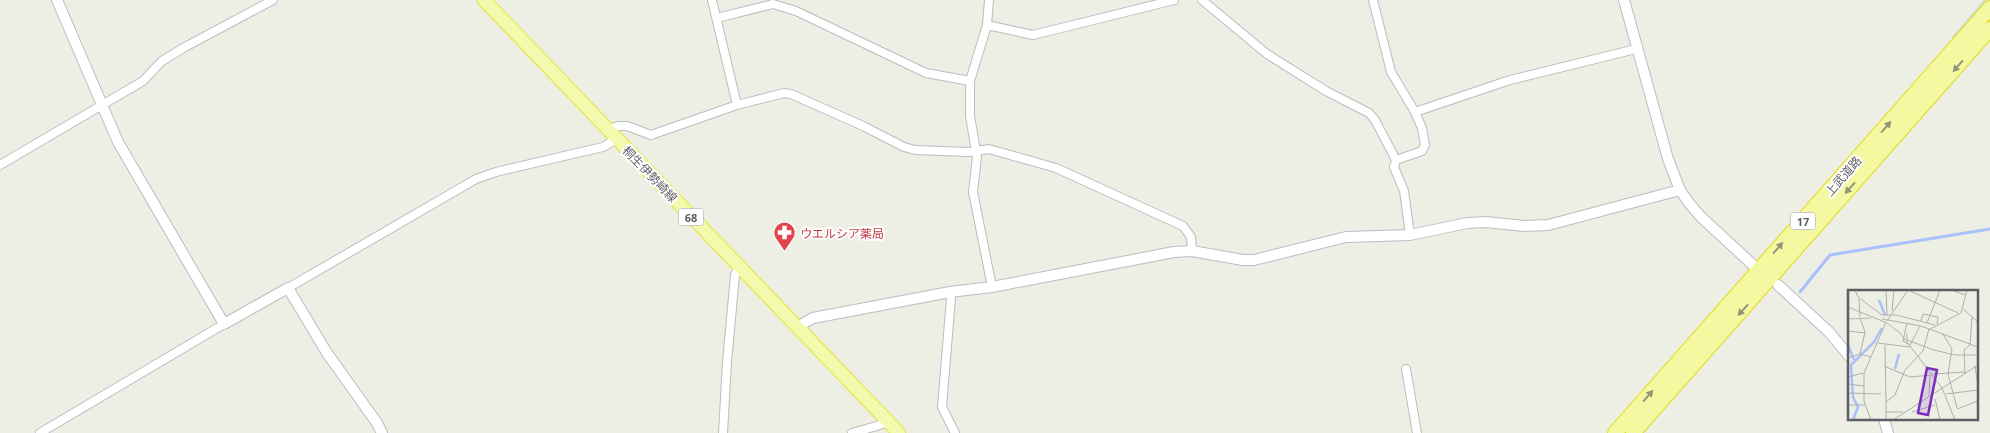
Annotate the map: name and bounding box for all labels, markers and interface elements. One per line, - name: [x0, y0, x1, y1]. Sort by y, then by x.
- one-way arrow: [1952, 60, 1964, 72]
- one-way arrow: [1880, 121, 1892, 133]
- street label: 桐生伊勢崎線: [619, 142, 681, 206]
- street label: 上武道路: [1821, 152, 1865, 200]
- one-way arrow: [1845, 181, 1856, 194]
- road number: 68: [678, 208, 704, 226]
- road number: 17: [1790, 212, 1816, 230]
- pharmacy icon: ウエルシア薬局: [772, 221, 796, 252]
- place label: ウエルシア薬局: [800, 225, 884, 242]
- one-way arrow: [1773, 242, 1784, 255]
- inset map: [1848, 290, 1978, 420]
- one-way arrow: [1737, 303, 1749, 315]
- one-way arrow: [1642, 390, 1653, 403]

